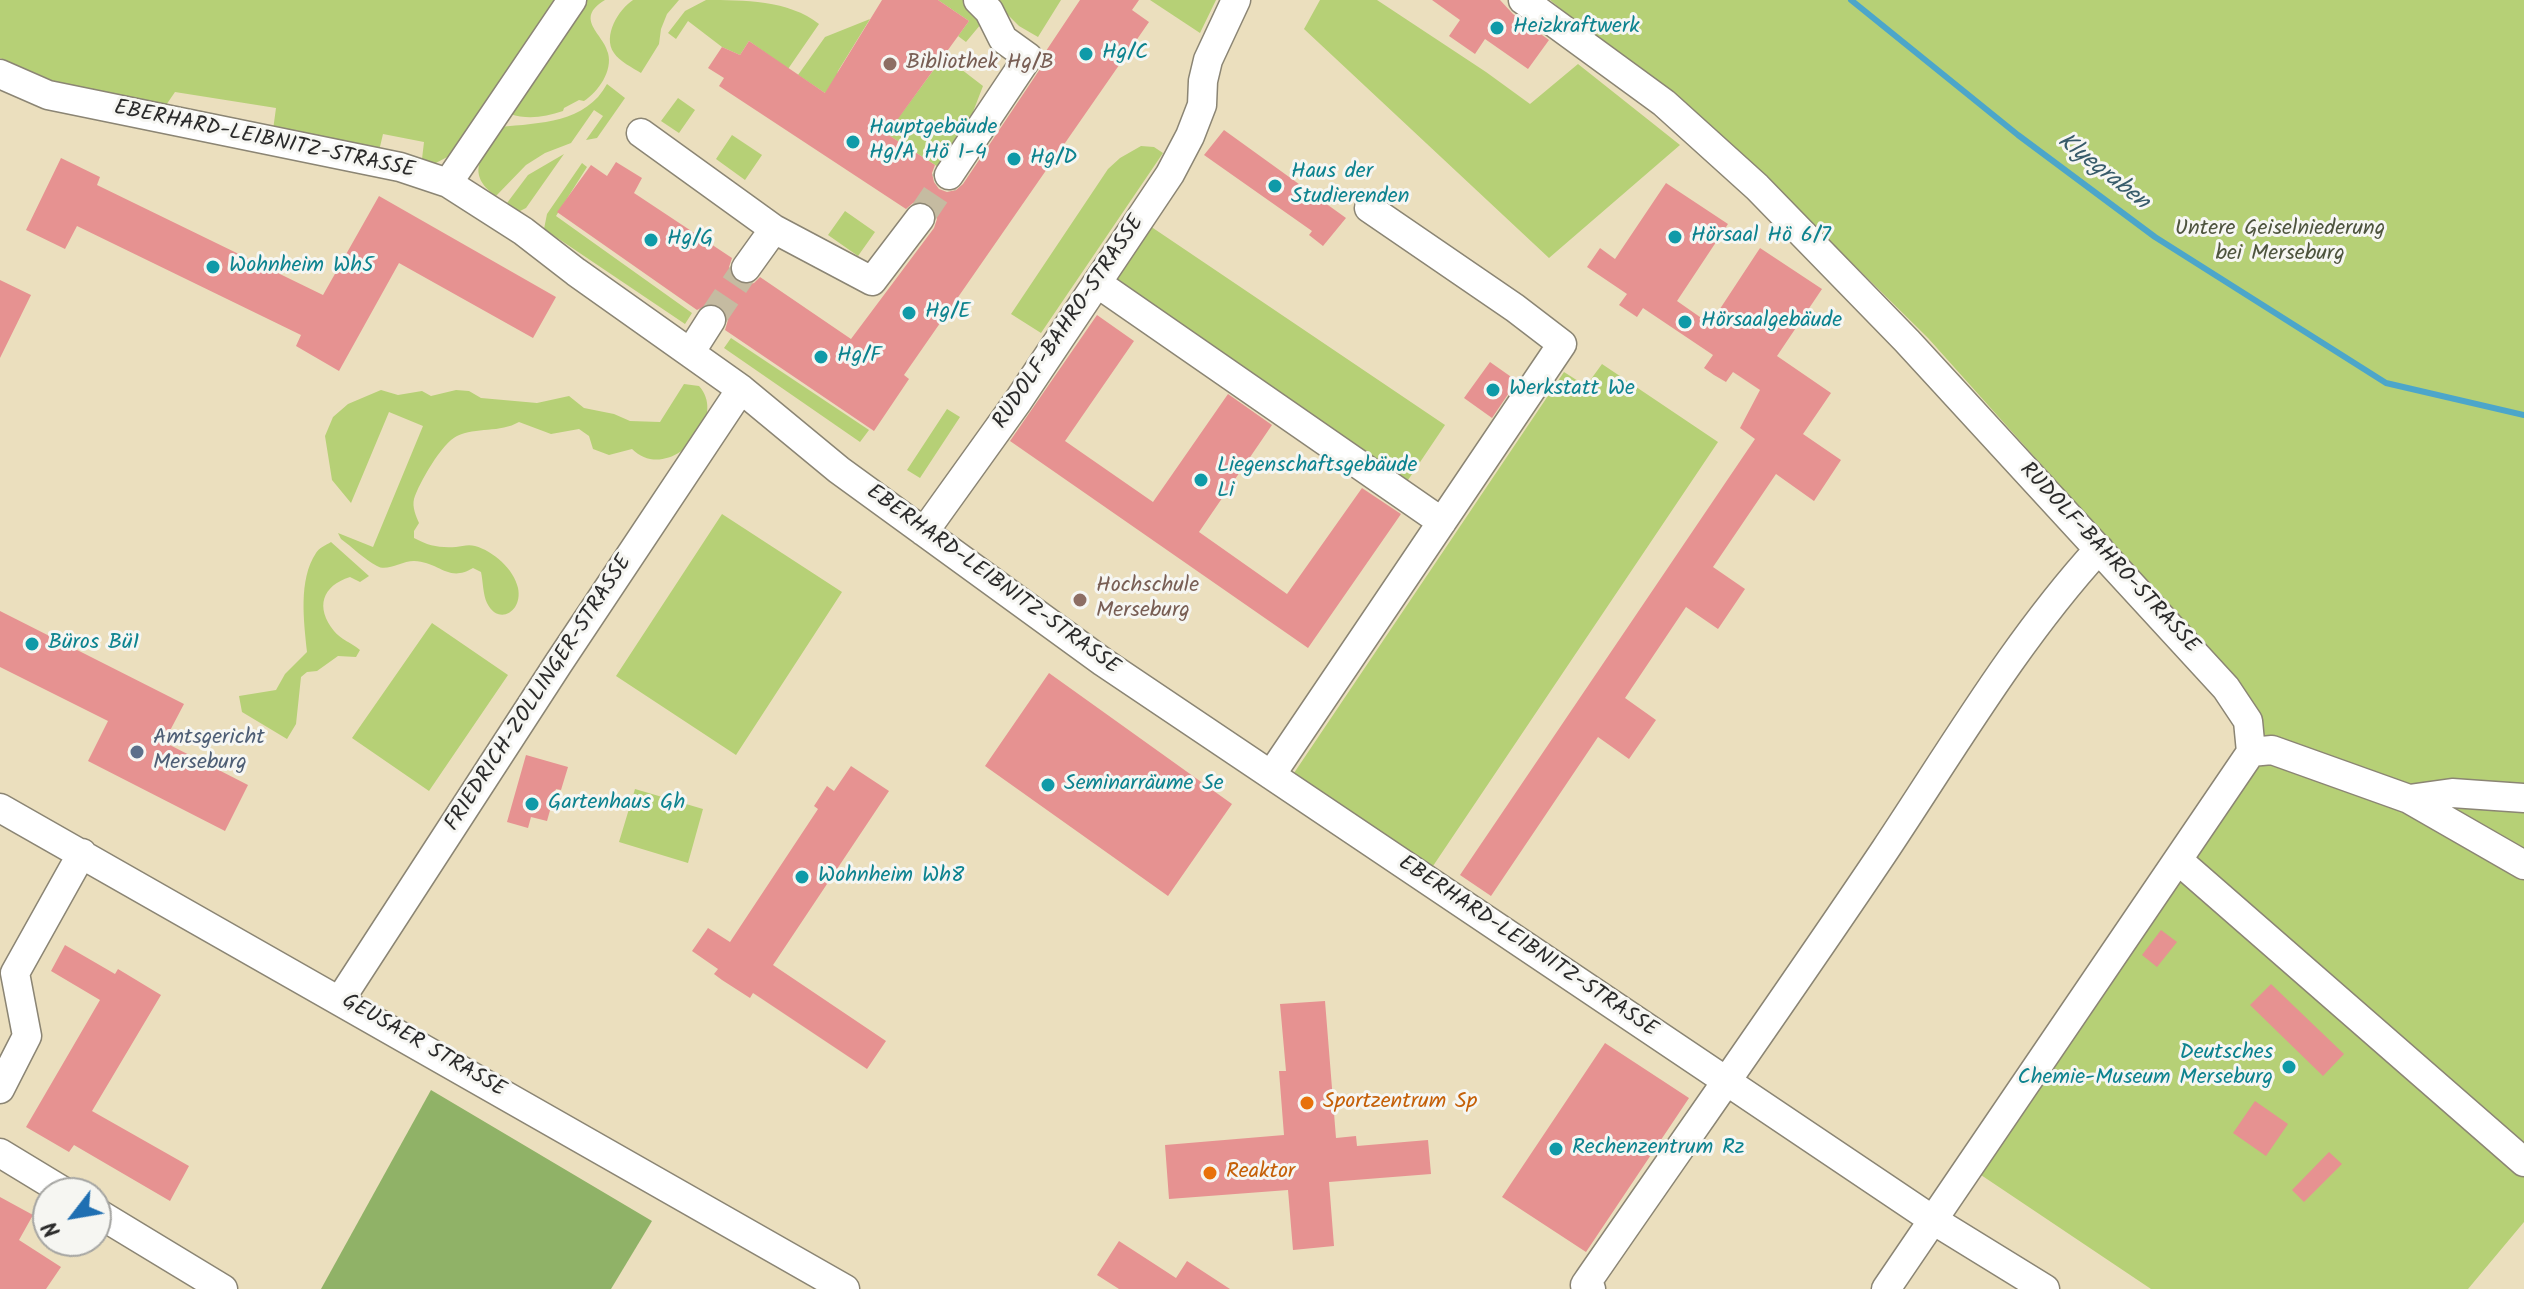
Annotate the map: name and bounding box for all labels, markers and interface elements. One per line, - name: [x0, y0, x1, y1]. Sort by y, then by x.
- place label: Heizkraftwerk: [1513, 15, 1640, 41]
- marker: Heizkraftwerk: [1488, 19, 1506, 37]
- place label: Hg/C: [1102, 41, 1148, 67]
- marker: Hg/C: [1077, 45, 1095, 63]
- place label: Bibliothek Hg/B: [906, 51, 1054, 77]
- marker: Bibliothek Hg/B: [881, 55, 899, 73]
- street label: EBERHARD-LEIBNITZ-STRASSE: [111, 96, 417, 186]
- place label: Hauptgebäude Hg/A Hö 1-4: [869, 116, 997, 168]
- water label: Klyegraben: [2050, 128, 2154, 218]
- marker: Hauptgebäude Hg/A Hö 1-4: [844, 133, 862, 151]
- place label: Hg/D: [1030, 146, 1077, 172]
- marker: Hg/D: [1005, 150, 1023, 168]
- place label: Haus der Studierenden: [1291, 160, 1409, 212]
- marker: Haus der Studierenden: [1266, 177, 1284, 195]
- street label: RUDOLF-BAHRO-STRASSE: [989, 211, 1151, 435]
- park label: Untere Geiselniederung bei Merseburg: [2175, 217, 2385, 268]
- place label: Hörsaal Hö 6/7: [1691, 224, 1831, 250]
- place label: Hg/G: [667, 227, 713, 253]
- marker: Hörsaal Hö 6/7: [1666, 228, 1684, 246]
- marker: Hg/G: [642, 231, 660, 249]
- place label: Wohnheim Wh5: [229, 254, 374, 280]
- marker: Wohnheim Wh5: [204, 258, 222, 276]
- place label: Hg/E: [925, 300, 971, 326]
- marker: Hg/E: [900, 304, 918, 322]
- place label: Hörsaalgebäude: [1701, 309, 1842, 335]
- marker: Hörsaalgebäude: [1676, 313, 1694, 331]
- place label: Hg/F: [837, 344, 881, 370]
- marker: Hg/F: [812, 348, 830, 366]
- place label: Werkstatt We: [1509, 377, 1635, 403]
- marker: Werkstatt We: [1484, 381, 1502, 399]
- place label: Liegenschaftsgebäude Li: [1217, 454, 1417, 506]
- street label: RUDOLF-BAHRO-STRASSE: [2012, 458, 2204, 660]
- marker: Liegenschaftsgebäude Li: [1192, 471, 1210, 489]
- street label: EBERHARD-LEIBNITZ-STRASSE: [860, 480, 1124, 682]
- street label: FRIEDRICH-ZOLLINGER-STRASSE: [441, 551, 639, 837]
- place label: Hochschule Merseburg: [1096, 574, 1199, 626]
- marker: Hochschule Merseburg: [1071, 591, 1089, 609]
- place label: Büros Bü1: [48, 631, 139, 657]
- marker: Büros Bü1: [23, 635, 41, 653]
- place label: Amtsgericht Merseburg: [153, 726, 265, 778]
- marker: Amtsgericht Merseburg: [128, 743, 146, 761]
- place label: Seminarräume Se: [1064, 772, 1224, 798]
- marker: Seminarräume Se: [1039, 776, 1057, 794]
- place label: Gartenhaus Gh: [548, 791, 685, 817]
- marker: Gartenhaus Gh: [523, 795, 541, 813]
- street label: EBERHARD-LEIBNITZ-STRASSE: [1392, 851, 1662, 1045]
- place label: Wohnheim Wh8: [818, 864, 964, 890]
- marker: Wohnheim Wh8: [793, 868, 811, 886]
- street label: GEUSAER STRASSE: [336, 989, 510, 1105]
- place label: Deutsches Chemie-Museum Merseburg: [2018, 1041, 2273, 1092]
- marker: Deutsches Chemie-Museum Merseburg: [2280, 1058, 2298, 1076]
- place label: Sportzentrum Sp: [1323, 1090, 1477, 1116]
- marker: Sportzentrum Sp: [1298, 1094, 1316, 1112]
- place label: Rechenzentrum Rz: [1572, 1136, 1745, 1162]
- marker: Rechenzentrum Rz: [1547, 1140, 1565, 1158]
- place label: Reaktor: [1226, 1160, 1295, 1186]
- marker: Reaktor: [1201, 1164, 1219, 1182]
- north arrow: [32, 1177, 112, 1257]
- text: N: [34, 1214, 71, 1244]

